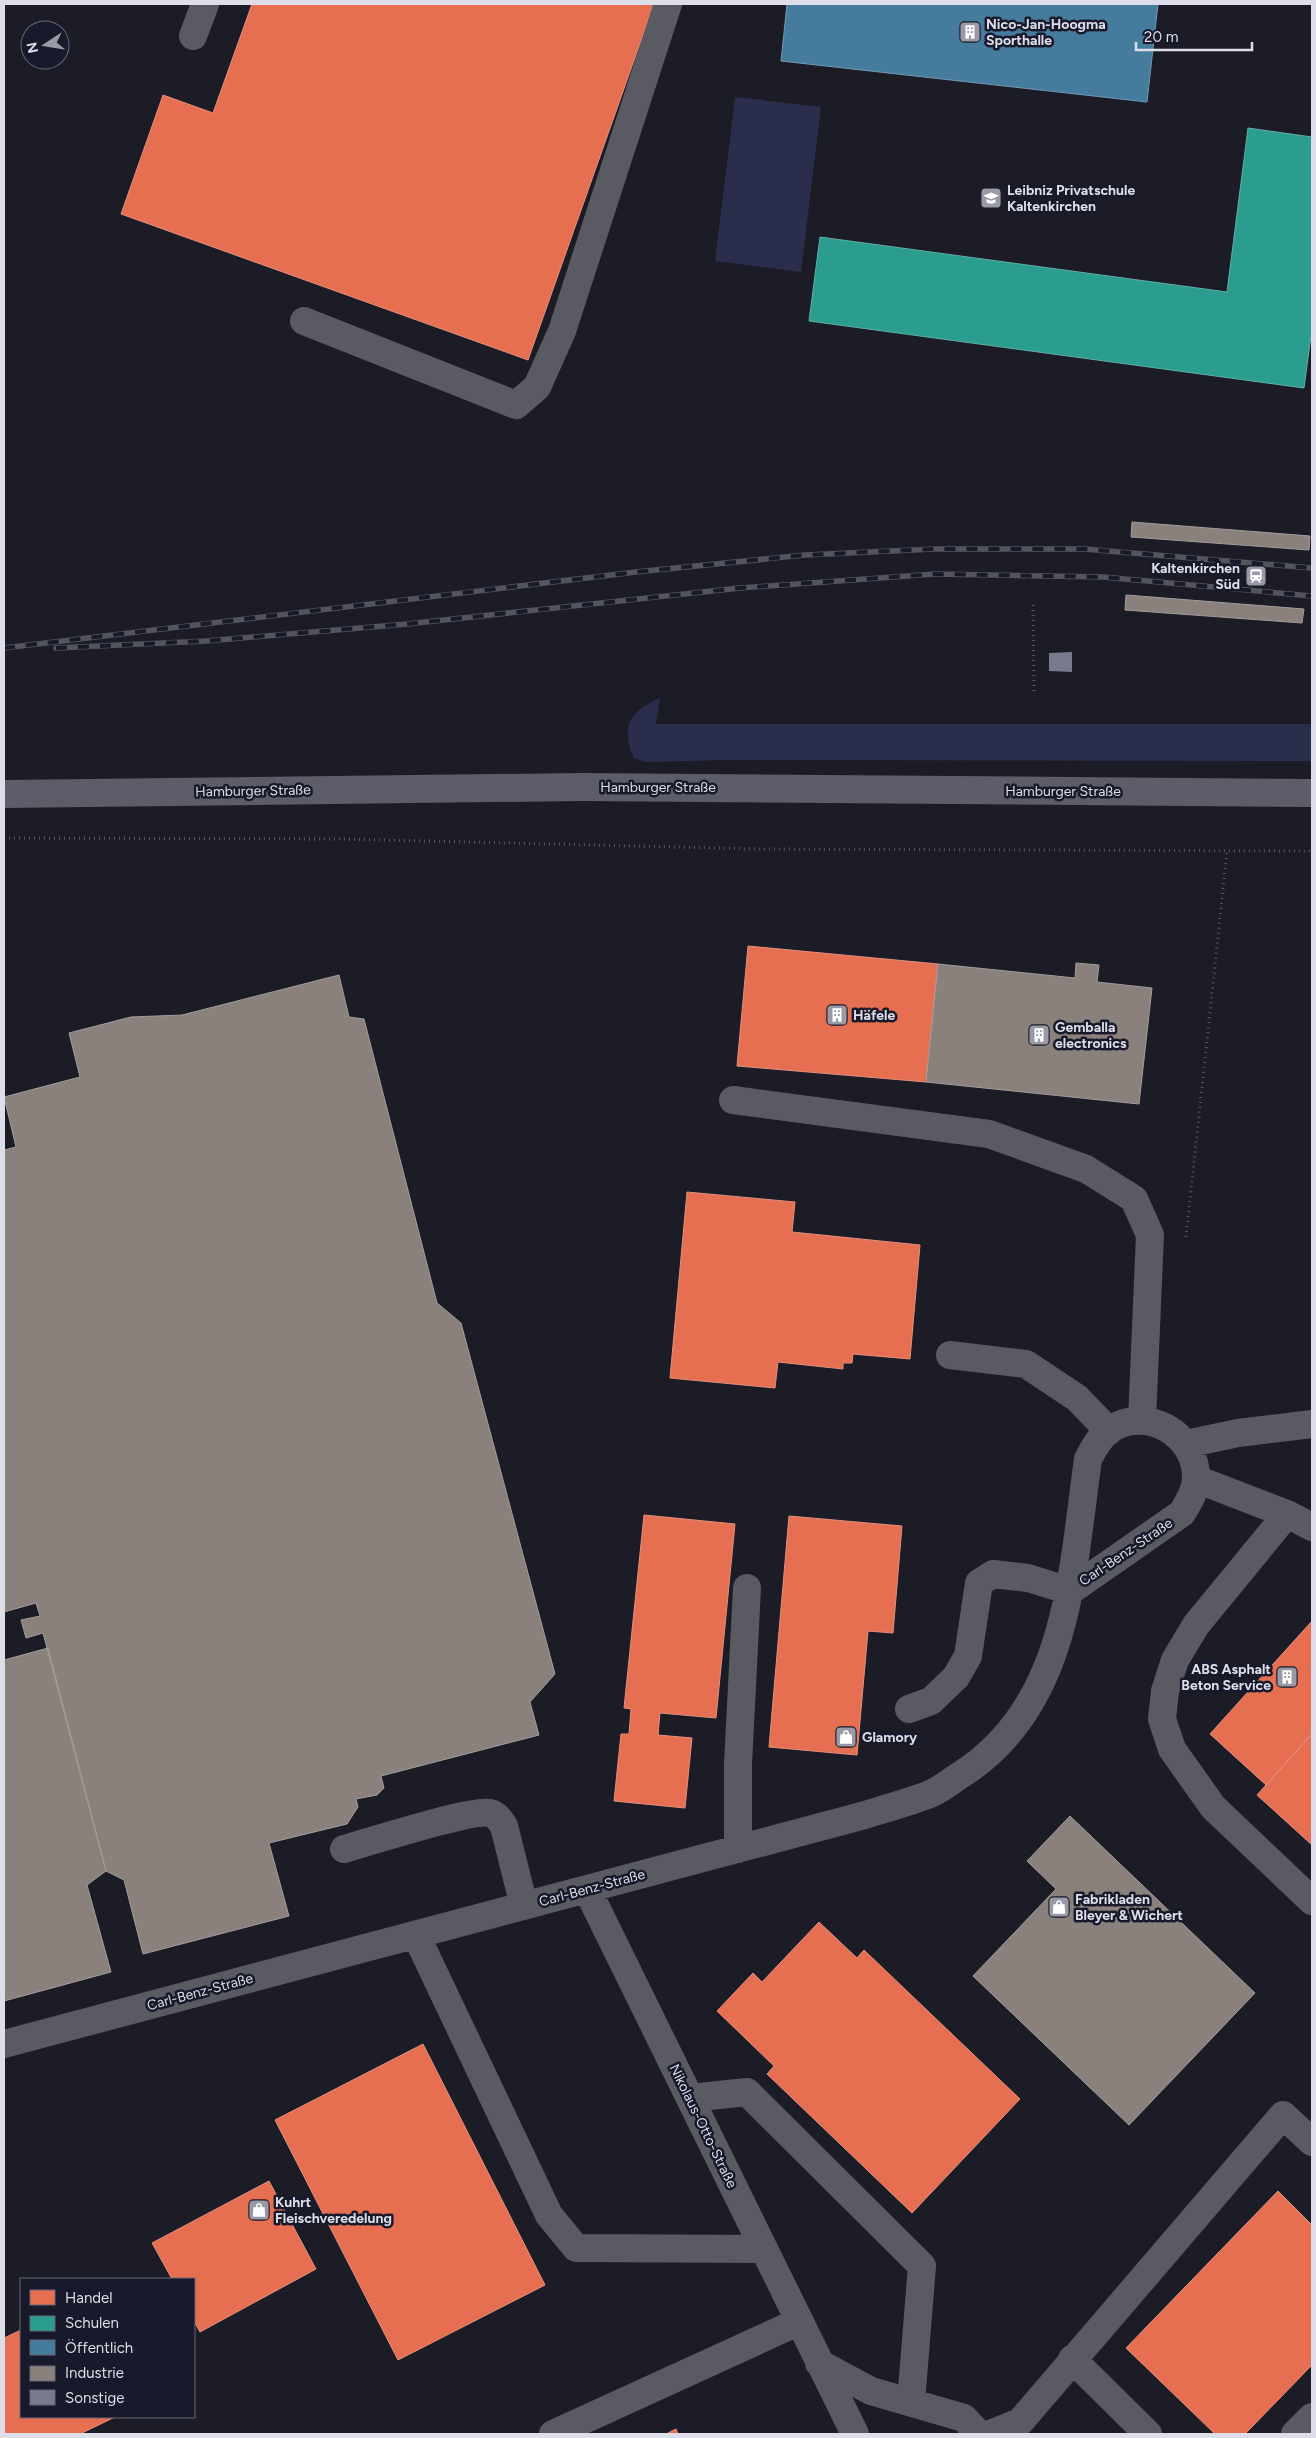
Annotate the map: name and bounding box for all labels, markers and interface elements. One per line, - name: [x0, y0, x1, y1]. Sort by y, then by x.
- place label: Nico-Jan-Hoogma Sporthalle: [986, 16, 1106, 49]
- north arrow: [20, 20, 70, 70]
- building icon: Nico-Jan-Hoogma Sporthalle: [958, 20, 982, 44]
- scale bar: [1136, 20, 1252, 52]
- text: 20 m: [1144, 28, 1178, 46]
- text: N: [23, 41, 42, 55]
- place label: Leibniz Privatschule Kaltenkirchen: [1007, 182, 1135, 215]
- school or university icon: Leibniz Privatschule Kaltenkirchen: [979, 186, 1003, 210]
- place label: Kaltenkirchen Süd: [1151, 560, 1240, 593]
- station icon: Kaltenkirchen Süd: [1244, 564, 1268, 588]
- street label: Hamburger Straße: [600, 779, 716, 796]
- street label: Hamburger Straße: [195, 781, 311, 801]
- street label: Hamburger Straße: [1005, 783, 1121, 800]
- building icon: Häfele: [825, 1003, 849, 1027]
- place label: Häfele: [853, 1007, 895, 1024]
- place label: Gemballa electronics: [1055, 1019, 1127, 1052]
- building icon: Gemballa electronics: [1027, 1023, 1051, 1047]
- street label: Carl-Benz-Straße: [1076, 1514, 1176, 1589]
- place label: ABS Asphalt Beton Service: [1181, 1661, 1271, 1694]
- building icon: ABS Asphalt Beton Service: [1275, 1665, 1299, 1689]
- shop icon: Glamory: [834, 1725, 858, 1749]
- place label: Glamory: [862, 1729, 918, 1746]
- street label: Carl-Benz-Straße: [537, 1866, 647, 1910]
- place label: Fabrikladen Bleyer & Wichert: [1075, 1891, 1183, 1924]
- shop icon: Fabrikladen Bleyer & Wichert: [1047, 1895, 1071, 1919]
- street label: Carl-Benz-Straße: [145, 1970, 255, 2014]
- street label: Nikolaus-Otto-Straße: [666, 2061, 741, 2191]
- place label: Kuhrt Fleischveredelung: [275, 2194, 392, 2227]
- shop icon: Kuhrt Fleischveredelung: [247, 2198, 271, 2222]
- legend: [20, 2278, 195, 2418]
- text: Handel: [65, 2289, 113, 2307]
- text: Schulen: [65, 2314, 119, 2332]
- text: Öffentlich: [65, 2339, 133, 2357]
- text: Industrie: [65, 2364, 124, 2382]
- text: Sonstige: [65, 2389, 124, 2407]

